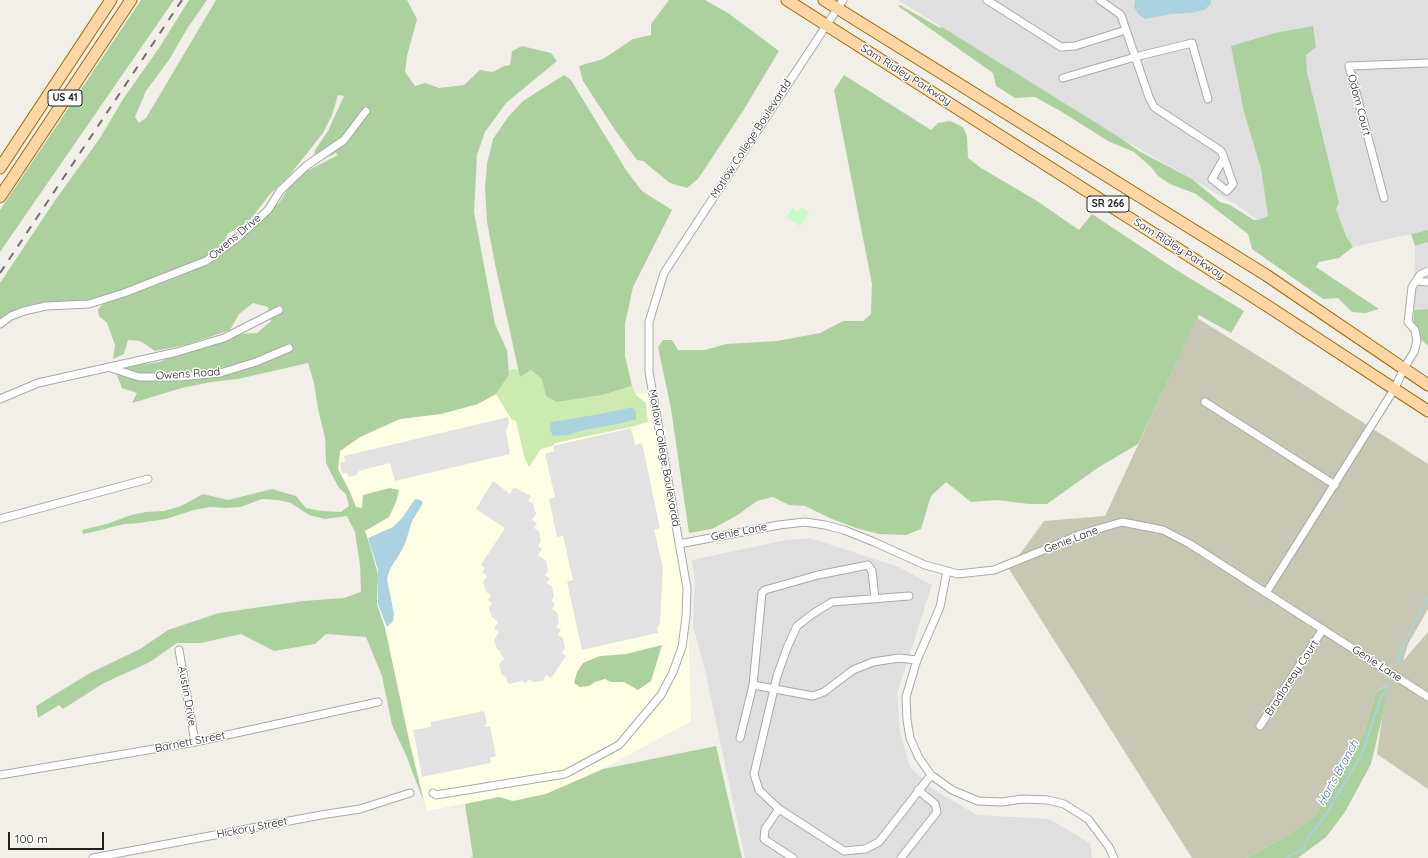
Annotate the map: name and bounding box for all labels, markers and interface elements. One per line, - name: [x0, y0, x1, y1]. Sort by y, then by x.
- street label: Sam Ridley Parkway: [858, 42, 954, 108]
- street label: Odom Court: [1344, 73, 1374, 137]
- street label: Motlow College Boulevardd: [708, 77, 794, 201]
- road number: US 41: [48, 90, 82, 106]
- road number: SR 266: [1087, 196, 1129, 212]
- street label: Owens Drive: [206, 211, 264, 263]
- street label: Sam Ridley Parkway: [1131, 216, 1227, 282]
- street label: Owens Road: [155, 365, 221, 383]
- street label: Motlow College Boulevardd: [645, 388, 683, 528]
- street label: Genie Lane: [710, 520, 768, 544]
- street label: Genie Lane: [1042, 524, 1100, 556]
- street label: Bradloreay Court: [1263, 638, 1321, 718]
- street label: Genie Lane: [1350, 643, 1404, 685]
- street label: Austin Drive: [175, 665, 199, 727]
- street label: Barnett Street: [154, 729, 226, 755]
- water label: Harts Branch: [1314, 737, 1362, 809]
- street label: Hickory Street: [215, 815, 289, 841]
- scale bar: [10, 824, 106, 850]
- text: 100 m: [15, 831, 48, 846]

